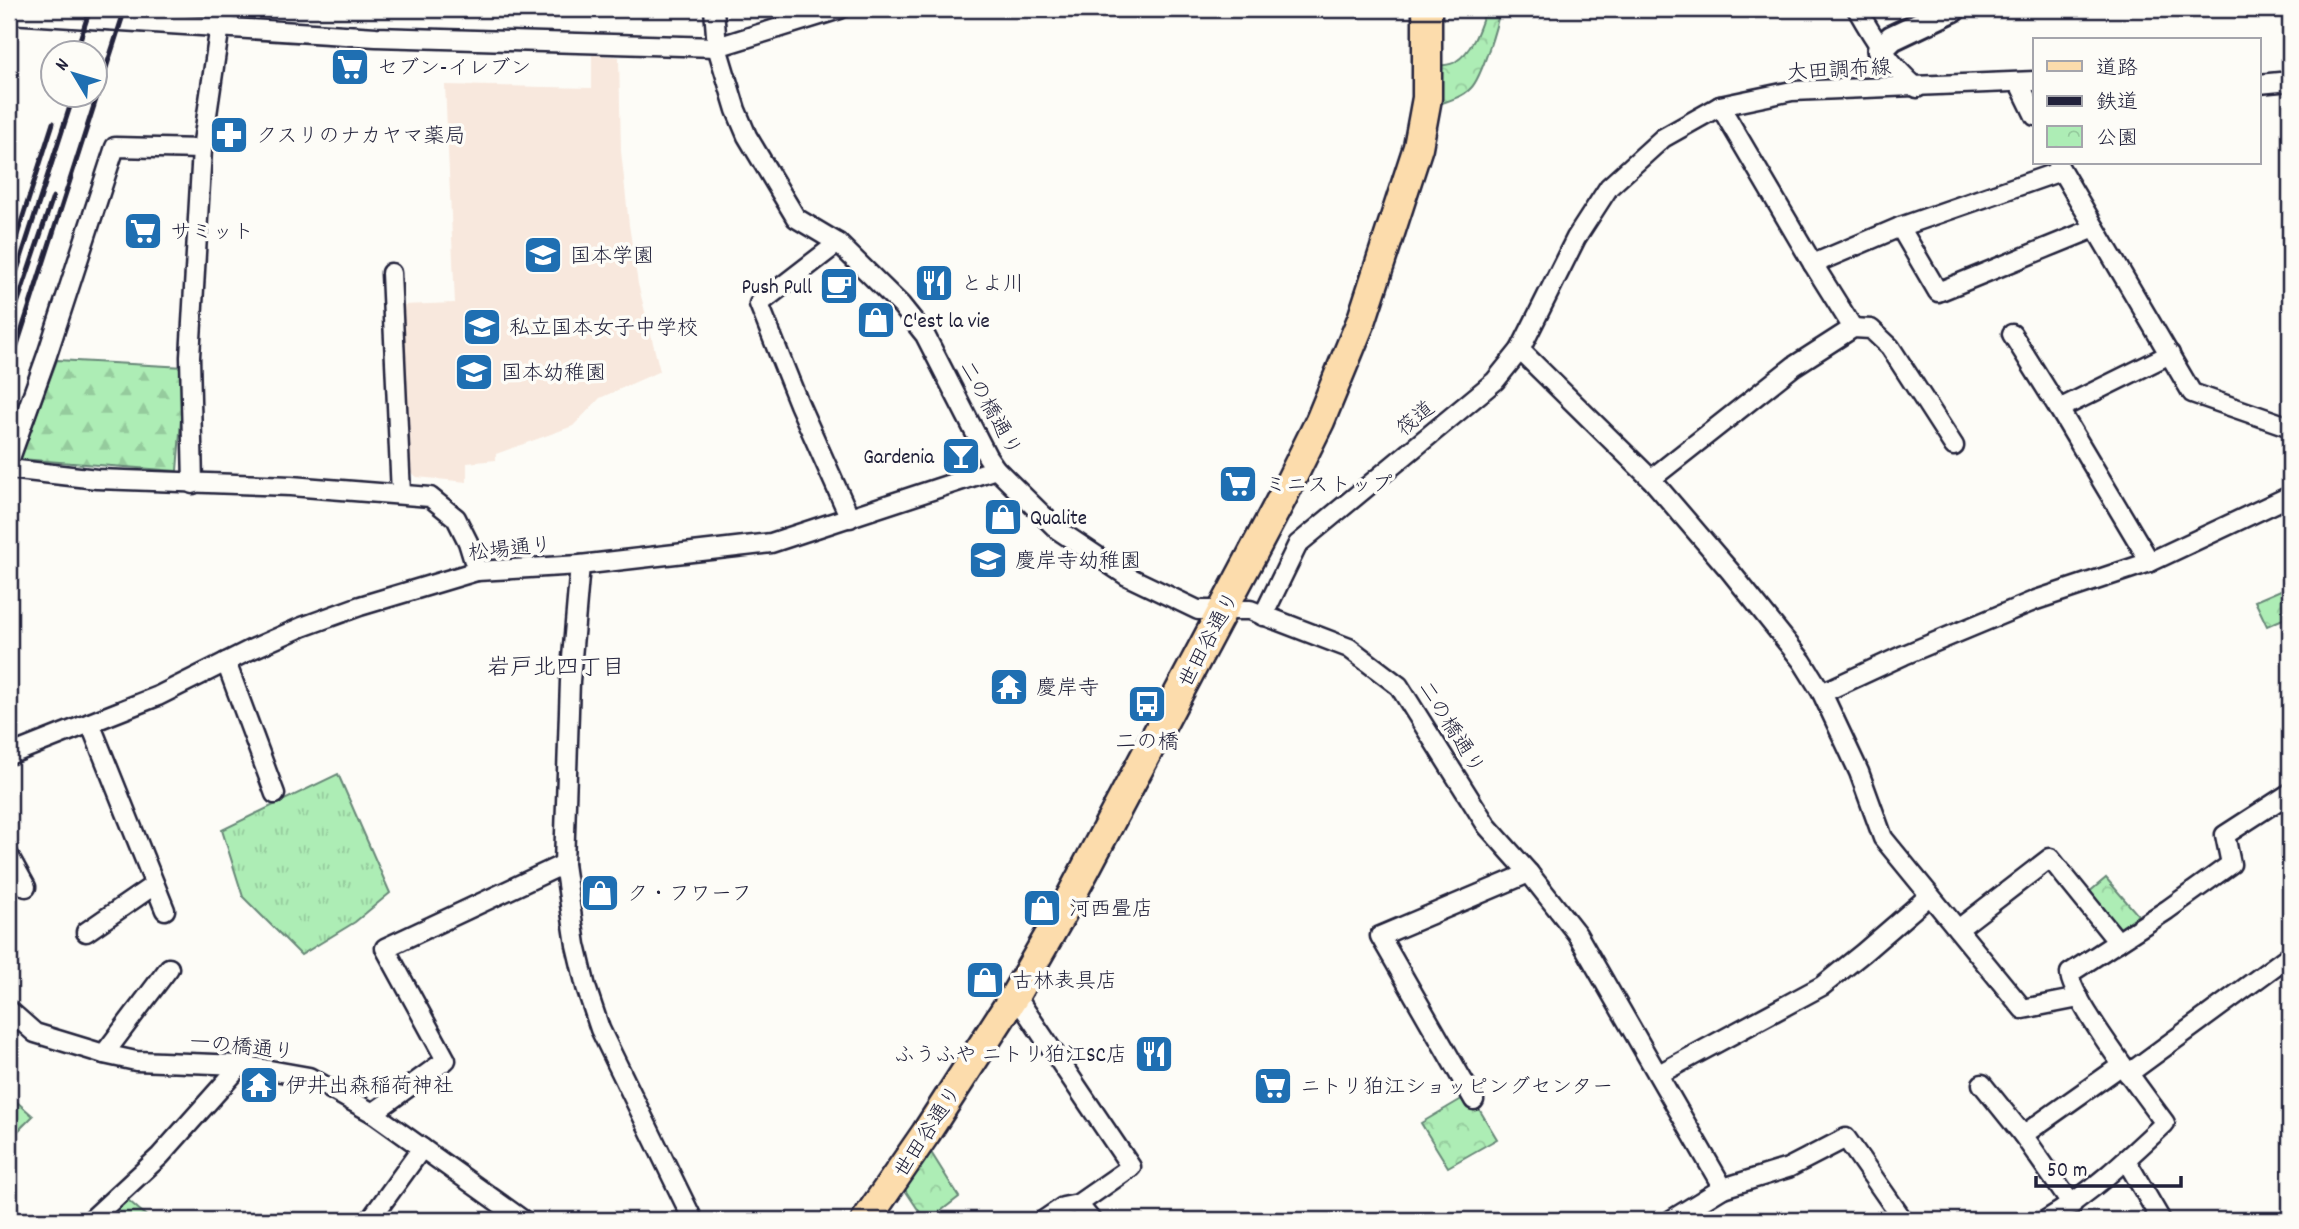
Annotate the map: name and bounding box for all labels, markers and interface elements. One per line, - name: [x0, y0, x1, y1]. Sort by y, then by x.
- north arrow: [38, 38, 108, 108]
- legend: [2033, 38, 2260, 164]
- supermarket icon: セブン-イレブン: [329, 46, 371, 88]
- text: N: [50, 54, 77, 78]
- street label: 大田調布線: [1786, 54, 1892, 90]
- place label: セブン-イレブン: [377, 55, 531, 85]
- text: 道路: [2096, 55, 2138, 85]
- text: 鉄道: [2096, 89, 2138, 119]
- pharmacy icon: クスリのナカヤマ薬局: [208, 114, 250, 156]
- place label: クスリのナカヤマ薬局: [256, 123, 466, 153]
- text: 公園: [2096, 125, 2138, 155]
- supermarket icon: サミット: [122, 210, 164, 252]
- place label: サミット: [170, 219, 254, 249]
- school or university icon: 国本学園: [522, 234, 564, 276]
- place label: 国本学園: [570, 243, 654, 273]
- restaurant icon: とよ川: [913, 262, 955, 304]
- cafe icon: Push Pull: [818, 265, 860, 307]
- place label: とよ川: [961, 271, 1024, 301]
- place label: Push Pull: [742, 274, 812, 304]
- shop icon: C'est la vie: [855, 299, 897, 341]
- school or university icon: 私立国本女子中学校: [461, 306, 503, 348]
- place label: C'est la vie: [903, 308, 990, 338]
- place label: 私立国本女子中学校: [509, 315, 698, 345]
- school or university icon: 国本幼稚園: [453, 351, 495, 393]
- street label: 二の橋通り: [950, 356, 1027, 463]
- place label: 国本幼稚園: [501, 360, 606, 390]
- street label: 筏道: [1391, 395, 1443, 445]
- bar icon: Gardenia: [940, 435, 982, 477]
- place label: Gardenia: [863, 444, 935, 474]
- supermarket icon: ミニストップ: [1217, 463, 1259, 505]
- place label: ミニストップ: [1265, 472, 1393, 502]
- shop icon: Qualite: [982, 496, 1024, 538]
- place label: Qualite: [1030, 505, 1087, 535]
- street label: 松場通り: [467, 532, 554, 570]
- school or university icon: 慶岸寺幼稚園: [967, 539, 1009, 581]
- place label: 慶岸寺幼稚園: [1015, 548, 1141, 578]
- street label: 世田谷通り: [1173, 587, 1249, 694]
- district label: 岩戸北四丁目: [487, 653, 625, 686]
- temple icon: 慶岸寺: [988, 666, 1030, 708]
- place label: 慶岸寺: [1036, 675, 1099, 705]
- street label: 二の橋通り: [1409, 676, 1490, 781]
- bus stop icon: 二の橋: [1126, 683, 1168, 725]
- place label: 二の橋: [1116, 729, 1179, 759]
- shop icon: ク・フワーフ: [579, 872, 621, 914]
- place label: ク・フワーフ: [627, 881, 752, 911]
- shop icon: 河西畳店: [1021, 887, 1063, 929]
- place label: 河西畳店: [1069, 896, 1153, 926]
- shop icon: 古林表具店: [964, 959, 1006, 1001]
- place label: 古林表具店: [1012, 968, 1117, 998]
- street label: 一の橋通り: [188, 1029, 295, 1069]
- restaurant icon: ふうふや ニトリ狛江SC店: [1133, 1033, 1175, 1075]
- place label: ふうふや ニトリ狛江SC店: [894, 1042, 1127, 1072]
- temple icon: 伊井出森稲荷神社: [238, 1064, 280, 1106]
- supermarket icon: ニトリ狛江ショッピングセンター: [1252, 1065, 1294, 1107]
- place label: 伊井出森稲荷神社: [286, 1073, 454, 1103]
- place label: ニトリ狛江ショッピングセンター: [1300, 1074, 1613, 1104]
- street label: 世田谷通り: [888, 1080, 971, 1185]
- scale bar: [2036, 1145, 2182, 1189]
- text: 50 m: [2047, 1157, 2087, 1187]

